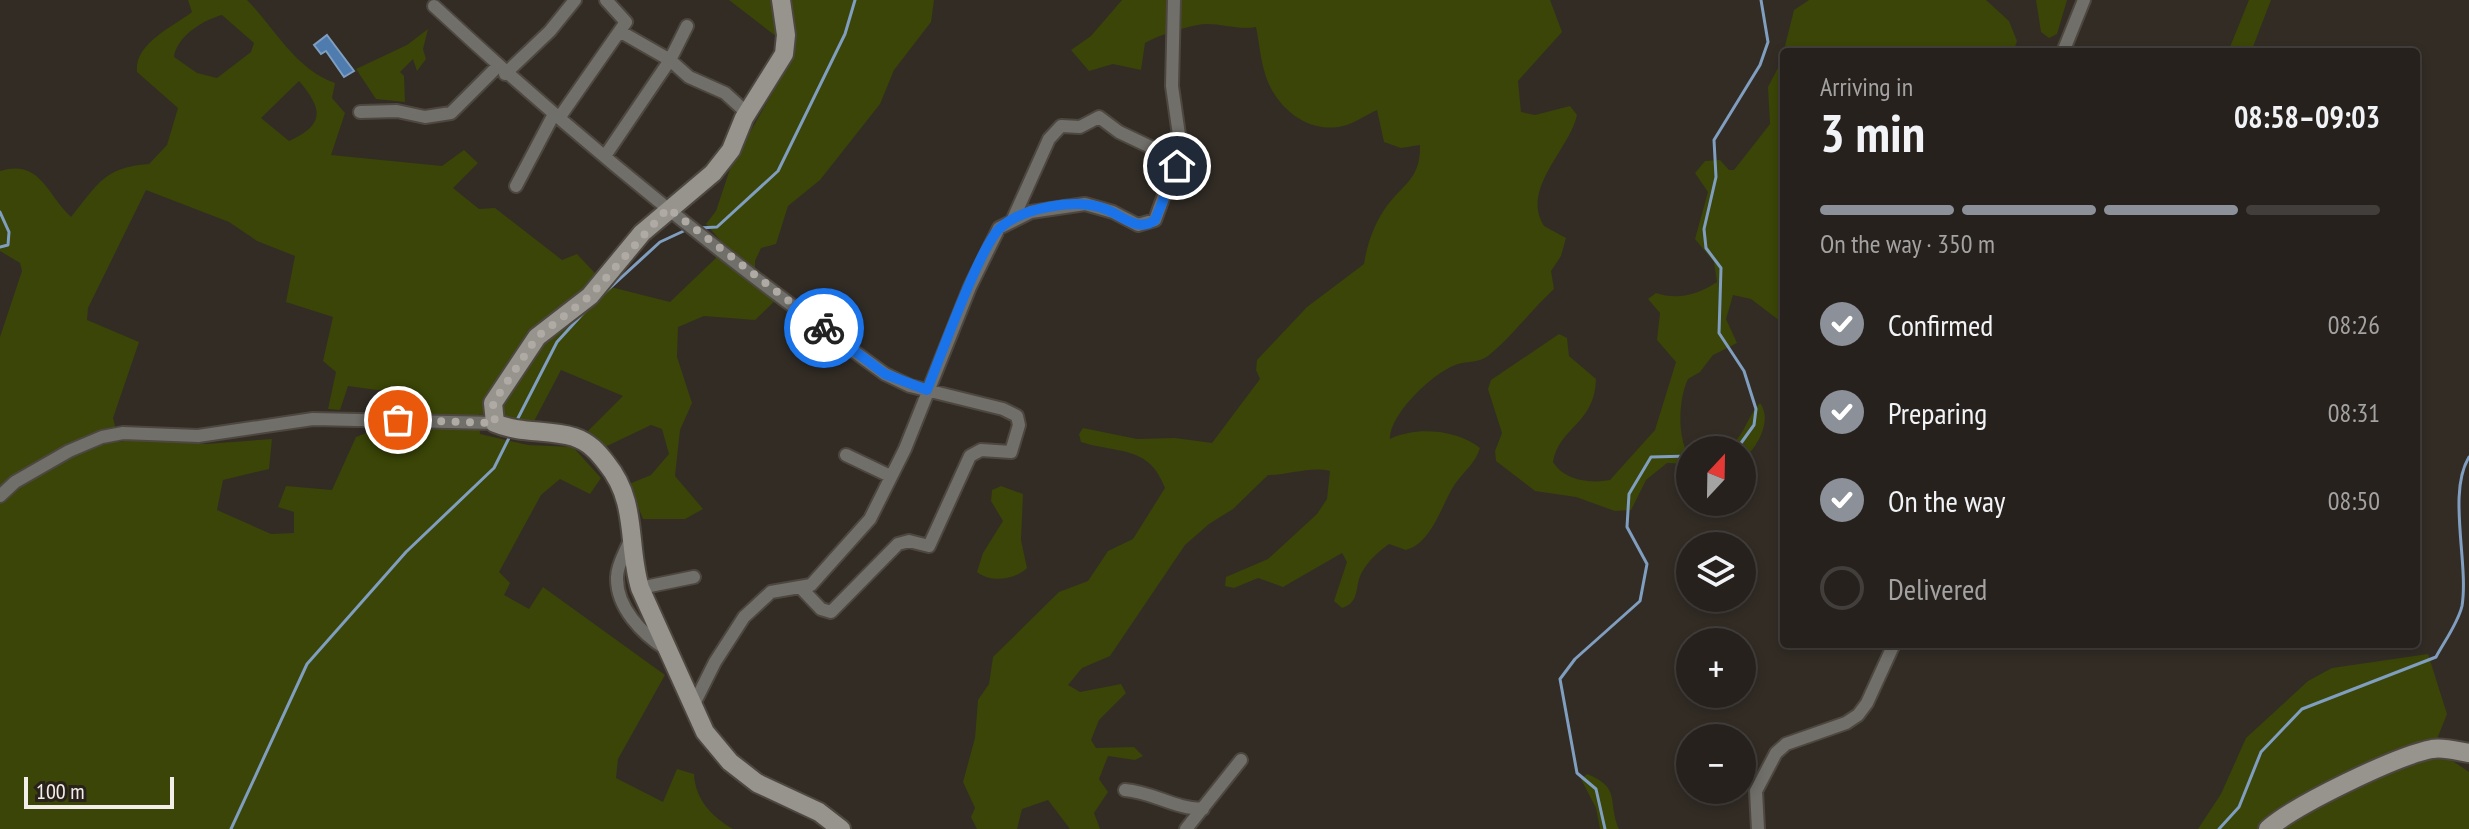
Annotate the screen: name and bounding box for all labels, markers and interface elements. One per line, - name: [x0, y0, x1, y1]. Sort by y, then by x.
- text: Arriving in: [1820, 70, 1913, 103]
- text: 08:58–09:03: [2234, 97, 2380, 136]
- text: 3 min: [1820, 99, 1925, 166]
- pin: [1143, 132, 1211, 200]
- icon: home: [1155, 144, 1199, 188]
- text: On the way · 350 m: [1820, 227, 1995, 260]
- courier: [784, 288, 864, 368]
- icon: check: [1820, 302, 1864, 346]
- text: Confirmed: [1888, 305, 1993, 344]
- icon: bike: [802, 306, 846, 350]
- text: 08:26: [2328, 308, 2380, 341]
- pin: [364, 386, 432, 454]
- icon: check: [1820, 390, 1864, 434]
- text: Preparing: [1888, 393, 1987, 432]
- text: 08:31: [2328, 396, 2380, 429]
- icon: bag: [376, 398, 420, 442]
- north arrow: [1676, 436, 1756, 516]
- map controls: [1676, 436, 1756, 804]
- icon: check: [1820, 478, 1864, 522]
- text: On the way: [1888, 481, 2005, 520]
- text: 08:50: [2328, 484, 2380, 517]
- button: layers: [1676, 532, 1756, 612]
- text: Delivered: [1888, 569, 1987, 608]
- button: +: [1676, 628, 1756, 708]
- button: −: [1676, 724, 1756, 804]
- scale bar: [24, 773, 174, 809]
- text: 100 m: [36, 777, 85, 805]

